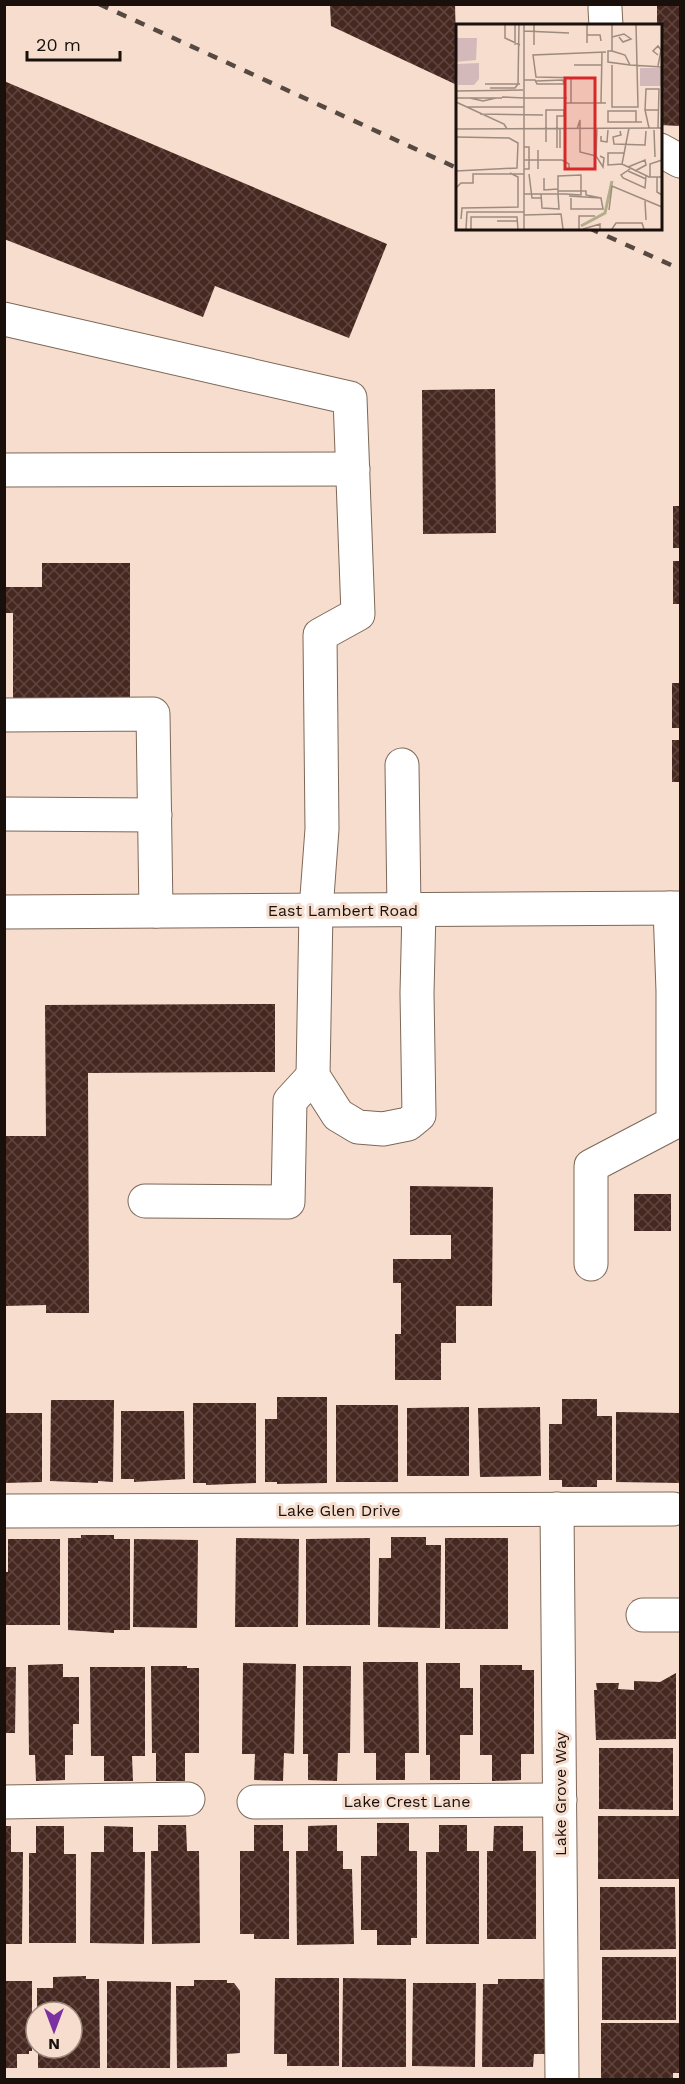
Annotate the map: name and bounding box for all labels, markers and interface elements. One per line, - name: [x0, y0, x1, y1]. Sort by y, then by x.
- scale bar: [27, 24, 120, 62]
- inset map: [456, 24, 661, 230]
- text: 20 m: [36, 34, 81, 55]
- street label: East Lambert Road: [268, 901, 418, 920]
- street label: Lake Glen Drive: [278, 1501, 400, 1520]
- street label: Lake Grove Way: [551, 1731, 570, 1856]
- street label: Lake Crest Lane: [344, 1792, 470, 1811]
- north arrow: [24, 2000, 84, 2060]
- text: N: [48, 2035, 60, 2054]

